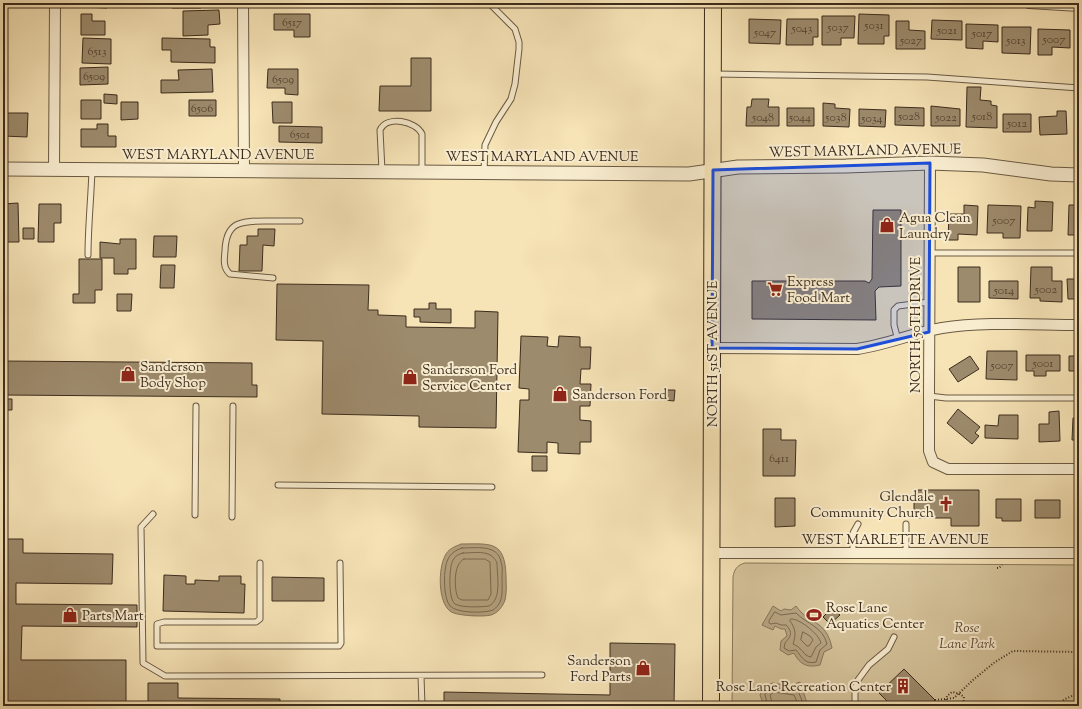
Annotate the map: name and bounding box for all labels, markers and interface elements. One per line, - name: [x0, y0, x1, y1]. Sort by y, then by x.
- house number: 6517: [282, 14, 302, 32]
- house number: 5031: [863, 17, 884, 35]
- house number: 5037: [826, 19, 849, 37]
- house number: 5043: [791, 20, 813, 38]
- house number: 5021: [936, 22, 957, 40]
- house number: 5047: [753, 24, 776, 42]
- house number: 5017: [971, 25, 992, 43]
- house number: 5007: [1042, 31, 1065, 49]
- house number: 5027: [899, 32, 922, 50]
- house number: 5013: [1005, 32, 1026, 50]
- house number: 6513: [88, 43, 107, 61]
- house number: 6509: [83, 68, 105, 86]
- house number: 6509: [272, 71, 294, 89]
- house number: 6506: [191, 100, 213, 118]
- house number: 5028: [897, 108, 920, 126]
- house number: 5018: [971, 108, 992, 126]
- house number: 5048: [751, 109, 774, 127]
- house number: 5044: [788, 109, 811, 127]
- house number: 5038: [824, 109, 847, 127]
- house number: 5022: [934, 109, 957, 127]
- house number: 5034: [860, 110, 883, 128]
- house number: 5012: [1006, 115, 1027, 133]
- house number: 6501: [290, 126, 310, 144]
- street label: WEST MARYLAND AVENUE: [768, 140, 962, 164]
- street label: WEST MARYLAND AVENUE: [122, 146, 315, 166]
- street label: WEST MARYLAND AVENUE: [446, 148, 639, 168]
- place label: Agua Clean Laundry: [899, 209, 971, 245]
- house number: 5007: [992, 212, 1015, 230]
- shop icon: Agua Clean Laundry: [878, 216, 896, 234]
- street label: NORTH 50TH DRIVE: [907, 256, 927, 393]
- place label: Express Food Mart: [787, 273, 850, 309]
- street label: NORTH 51ST AVENUE: [704, 280, 724, 427]
- supermarket icon: Express Food Mart: [766, 280, 784, 298]
- house number: 5002: [1034, 281, 1058, 299]
- house number: 5014: [993, 282, 1014, 300]
- house number: 5001: [1032, 355, 1053, 373]
- house number: 5007: [990, 357, 1013, 375]
- place label: Sanderson Body Shop: [140, 358, 206, 394]
- place label: Sanderson Ford Service Center: [422, 361, 517, 397]
- shop icon: Sanderson Body Shop: [119, 365, 137, 383]
- shop icon: Sanderson Ford Service Center: [401, 368, 419, 386]
- shop icon: Sanderson Ford: [551, 385, 569, 403]
- place label: Sanderson Ford: [572, 386, 667, 406]
- house number: 6411: [769, 450, 789, 468]
- place label: Glendale Community Church: [810, 488, 934, 524]
- church icon: Glendale Community Church: [937, 495, 955, 513]
- street label: WEST MARLETTE AVENUE: [801, 531, 989, 551]
- place label: Rose Lane Aquatics Center: [826, 599, 925, 635]
- shop icon: Parts Mart: [61, 606, 79, 624]
- sports icon: Rose Lane Aquatics Center: [805, 606, 823, 624]
- place label: Parts Mart: [82, 607, 144, 627]
- park label: Rose Lane Park: [939, 619, 996, 655]
- place label: Sanderson Ford Parts: [567, 652, 631, 688]
- shop icon: Sanderson Ford Parts: [634, 659, 652, 677]
- building icon: Rose Lane Recreation Center: [894, 677, 912, 695]
- place label: Rose Lane Recreation Center: [716, 678, 892, 698]

